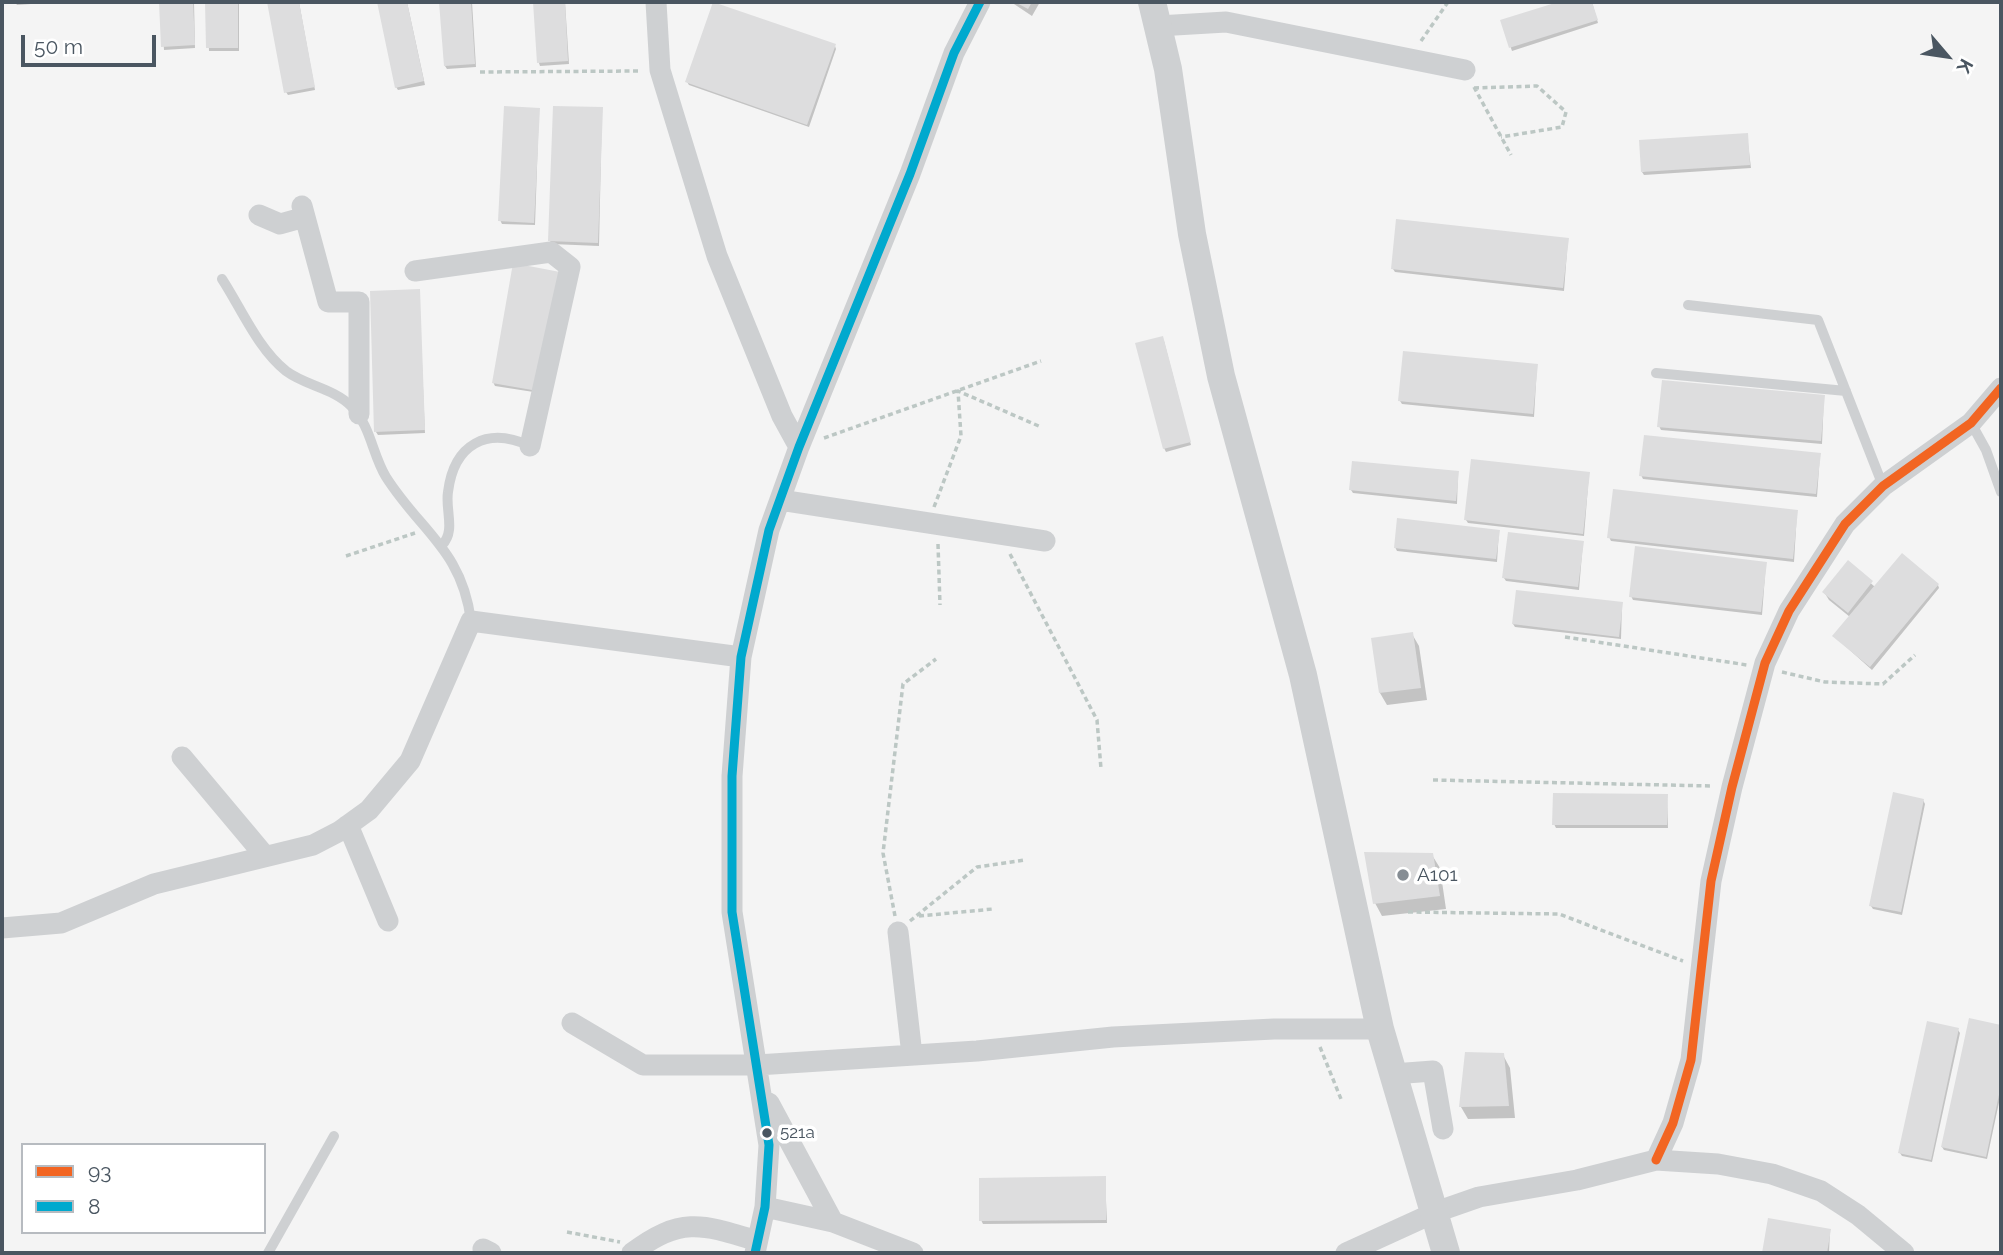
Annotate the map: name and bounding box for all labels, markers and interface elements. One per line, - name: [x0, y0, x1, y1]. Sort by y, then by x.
- scale bar: [24, 21, 159, 65]
- north arrow: [1912, 21, 1982, 91]
- text: 50 m: [34, 34, 83, 59]
- text: K: [1953, 55, 1978, 77]
- place label: A101: [1417, 864, 1458, 886]
- marker: A101: [1395, 867, 1411, 883]
- place label: 521a: [780, 1123, 815, 1143]
- marker: 521a: [760, 1126, 774, 1140]
- legend: [21, 1143, 266, 1234]
- text: 93: [88, 1159, 112, 1184]
- text: 8: [88, 1194, 100, 1219]

